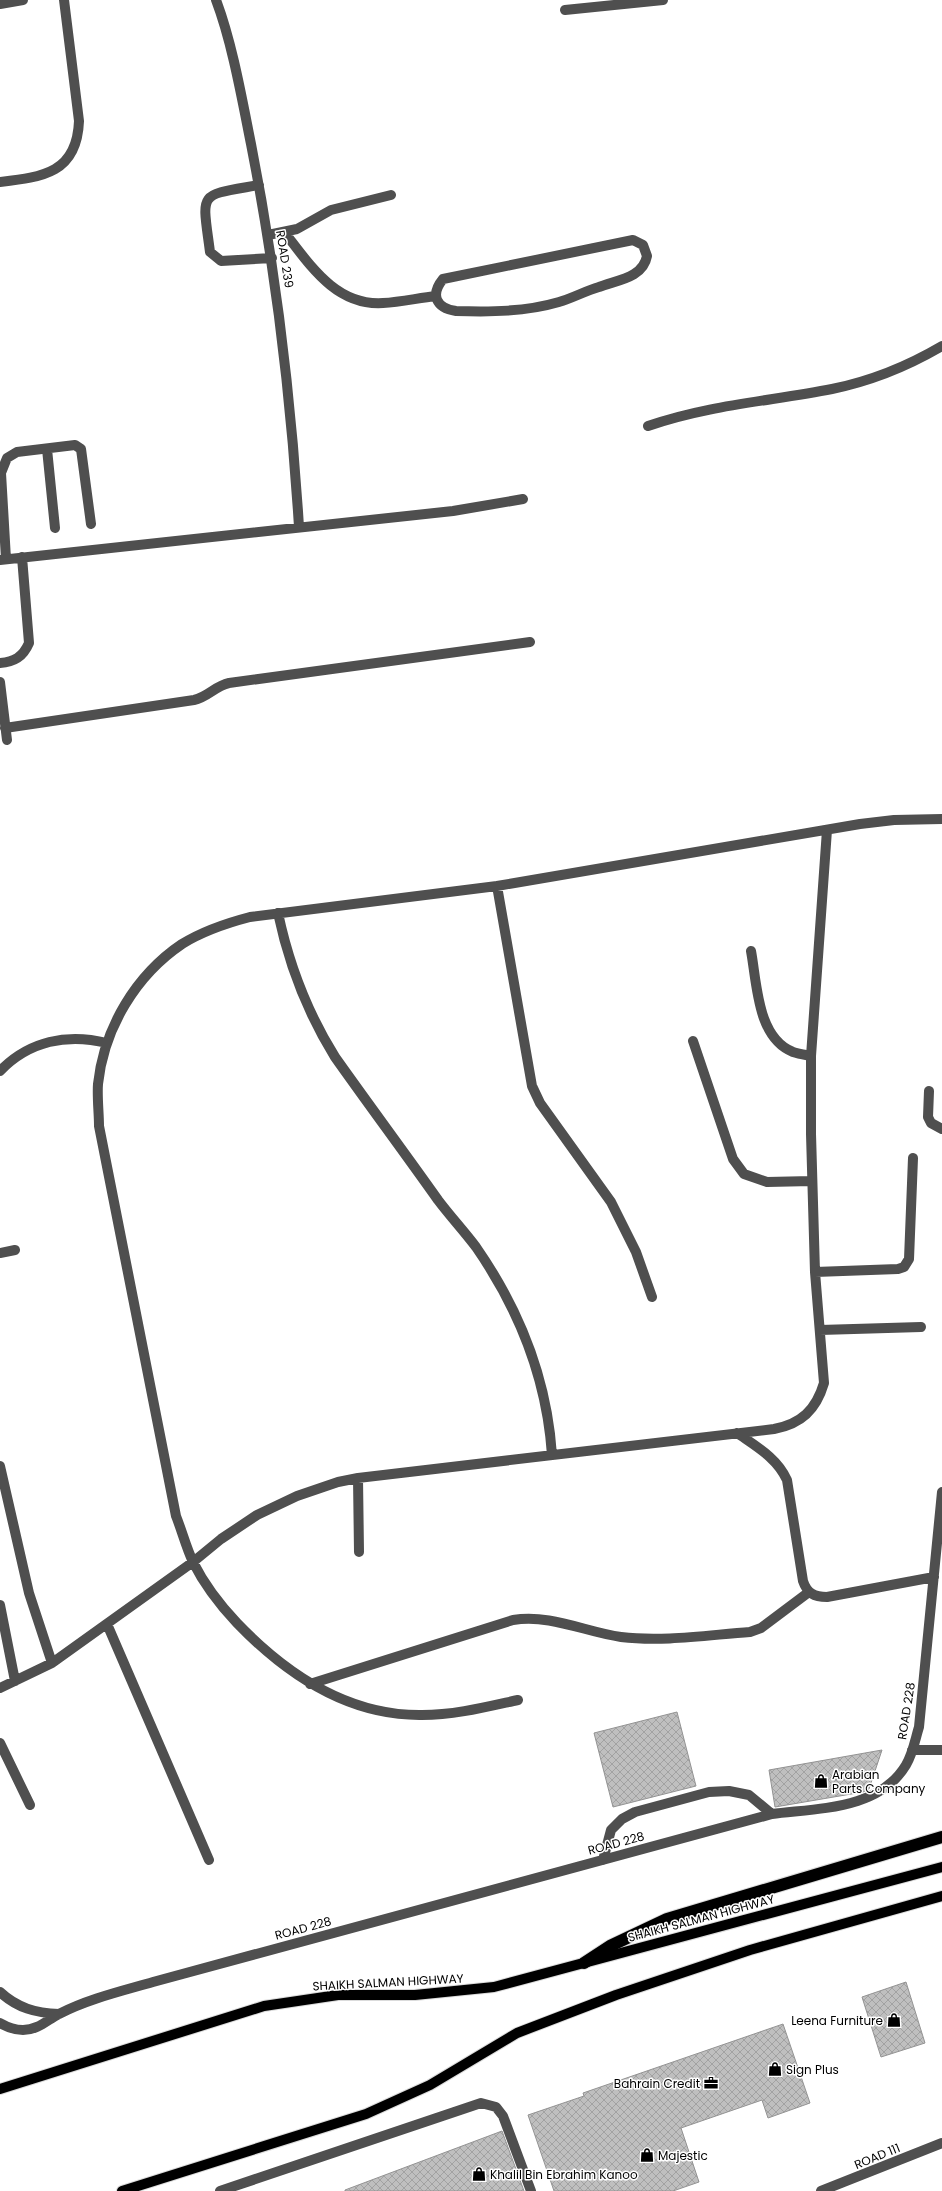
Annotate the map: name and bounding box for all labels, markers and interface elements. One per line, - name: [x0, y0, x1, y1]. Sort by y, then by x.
- street label: ROAD 239: [272, 229, 298, 289]
- street label: ROAD 228: [893, 1681, 919, 1741]
- place label: Arabian Parts Company: [832, 1766, 926, 1797]
- shop icon: Arabian Parts Company: [813, 1773, 829, 1789]
- street label: ROAD 228: [586, 1827, 646, 1859]
- street label: SHAIKH SALMAN HIGHWAY: [626, 1890, 776, 1946]
- street label: ROAD 228: [273, 1912, 333, 1944]
- street label: SHAIKH SALMAN HIGHWAY: [312, 1970, 464, 1994]
- place label: Leena Furniture: [791, 2012, 883, 2029]
- shop icon: Leena Furniture: [886, 2012, 902, 2028]
- shop icon: Sign Plus: [767, 2061, 783, 2077]
- place label: Sign Plus: [786, 2061, 839, 2078]
- place label: Bahrain Credit: [614, 2075, 700, 2092]
- office icon: Bahrain Credit: [703, 2075, 719, 2091]
- street label: ROAD 111: [852, 2139, 902, 2173]
- shop icon: Majestic: [639, 2147, 655, 2163]
- place label: Majestic: [658, 2147, 708, 2164]
- shop icon: Khalil Bin Ebrahim Kanoo: [471, 2166, 487, 2182]
- place label: Khalil Bin Ebrahim Kanoo: [490, 2166, 638, 2183]

